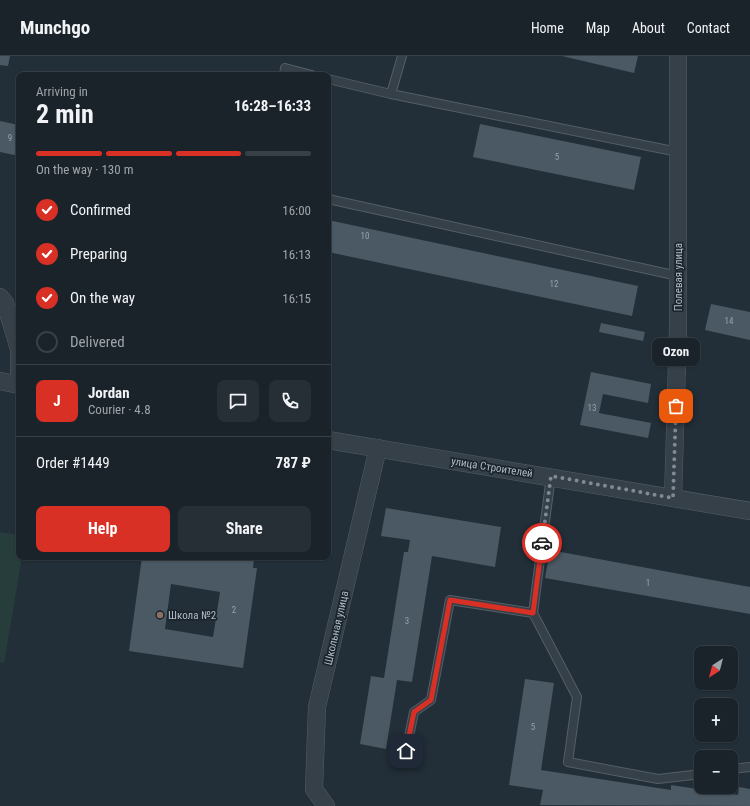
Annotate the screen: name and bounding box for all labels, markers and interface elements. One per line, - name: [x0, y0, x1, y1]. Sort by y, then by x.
- text: Munchgo: [20, 16, 90, 39]
- text: Home: [531, 20, 564, 36]
- text: Map: [586, 20, 610, 36]
- text: About: [632, 20, 665, 36]
- text: Contact: [687, 20, 730, 36]
- text: Arriving in: [36, 84, 88, 99]
- text: 16:28–16:33: [234, 97, 311, 115]
- text: 2 min: [36, 99, 94, 129]
- house number: 9: [8, 133, 12, 143]
- house number: 5: [555, 152, 560, 162]
- text: On the way · 130 m: [36, 162, 133, 177]
- icon: check: [36, 199, 58, 221]
- text: Confirmed: [70, 201, 131, 219]
- text: 16:00: [282, 203, 311, 218]
- house number: 10: [361, 231, 369, 241]
- icon: check: [36, 243, 58, 265]
- street label: Полевая улица: [672, 243, 685, 311]
- text: Preparing: [70, 245, 127, 263]
- text: 16:13: [282, 247, 311, 262]
- house number: 12: [550, 279, 559, 289]
- icon: check: [36, 287, 58, 309]
- text: On the way: [70, 289, 135, 307]
- text: 16:15: [282, 291, 311, 306]
- house number: 14: [725, 316, 734, 326]
- text: Delivered: [70, 333, 125, 351]
- callout: Ozon: [652, 338, 700, 366]
- text: Ozon: [663, 344, 689, 359]
- button: chat: [217, 380, 259, 422]
- button: phone: [269, 380, 311, 422]
- text: Jordan: [88, 384, 130, 402]
- pin: [659, 389, 693, 423]
- text: J: [53, 392, 61, 410]
- icon: bag: [665, 395, 687, 417]
- text: Courier · 4.8: [88, 402, 151, 417]
- house number: 13: [588, 403, 596, 413]
- text: Order #1449: [36, 454, 110, 472]
- text: 787 ₽: [275, 454, 311, 472]
- street label: улица Строителей: [450, 455, 534, 480]
- button: Help: [36, 506, 170, 552]
- button: Share: [178, 506, 311, 552]
- courier: [522, 523, 562, 563]
- icon: car: [531, 532, 553, 554]
- house number: 1: [646, 578, 650, 588]
- street label: Школьная улица: [322, 590, 351, 666]
- house number: 2: [232, 605, 237, 615]
- place label: Школа №2: [168, 609, 216, 622]
- marker: Школа №2: [155, 610, 165, 620]
- house number: 3: [405, 616, 409, 626]
- north arrow: [694, 646, 738, 690]
- map controls: [694, 646, 738, 794]
- button: +: [694, 698, 738, 742]
- house number: 5: [531, 722, 536, 732]
- pin: [389, 734, 423, 768]
- icon: home: [395, 740, 417, 762]
- button: −: [694, 750, 738, 794]

